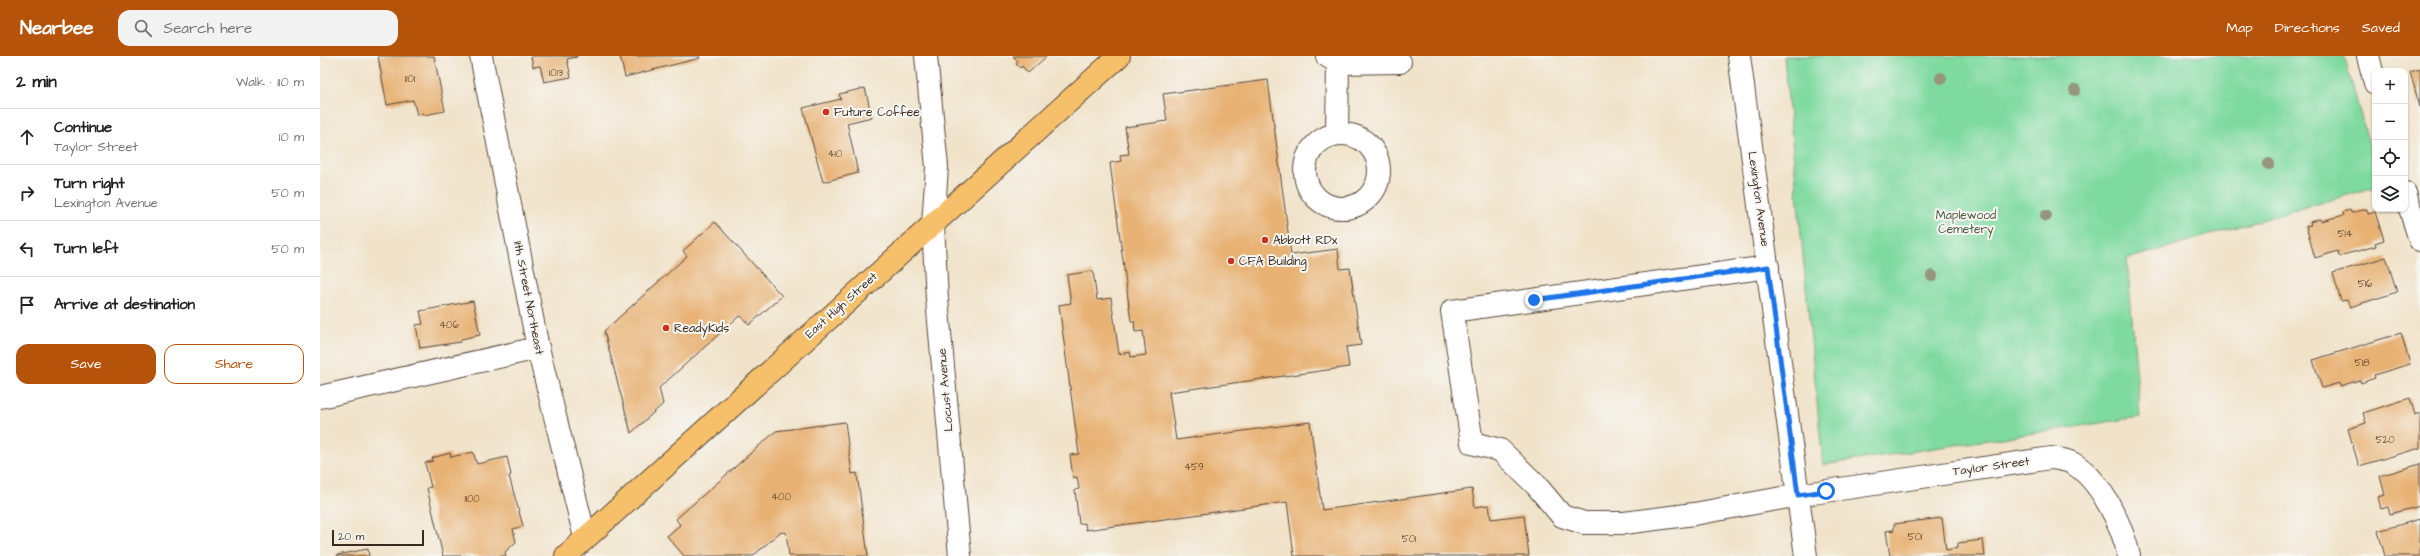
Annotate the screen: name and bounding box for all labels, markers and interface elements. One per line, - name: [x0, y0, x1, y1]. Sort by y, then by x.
- search box: [118, 10, 398, 46]
- text: Nearbee: [20, 15, 94, 42]
- icon: search: [132, 17, 154, 39]
- text: Search here: [164, 18, 252, 39]
- text: Map: [2226, 18, 2253, 38]
- text: Directions: [2275, 18, 2340, 38]
- text: Saved: [2362, 18, 2400, 38]
- house number: 1013: [549, 66, 563, 80]
- map controls: [2372, 68, 2408, 212]
- button: +: [2372, 68, 2408, 104]
- text: 2 min: [16, 70, 57, 94]
- house number: 1101: [405, 72, 416, 86]
- text: Walk · 110 m: [236, 73, 304, 91]
- place label: Future Coffee: [834, 104, 920, 121]
- button: −: [2372, 104, 2408, 140]
- marker: Future Coffee: [821, 107, 831, 117]
- text: Continue: [54, 117, 112, 138]
- icon: ahead: [16, 126, 38, 148]
- text: 10 m: [279, 128, 304, 146]
- text: Taylor Street: [54, 138, 138, 156]
- button: locate: [2372, 140, 2408, 176]
- house number: 410: [828, 147, 842, 161]
- street label: Lexington Avenue: [1742, 150, 1774, 248]
- text: Turn right: [54, 173, 125, 194]
- button: layers: [2372, 176, 2408, 212]
- icon: right: [16, 182, 38, 204]
- text: 50 m: [271, 184, 304, 202]
- text: Lexington Avenue: [54, 194, 158, 212]
- park label: Maplewood Cemetery: [1936, 207, 1996, 239]
- house number: 514: [2337, 227, 2353, 241]
- place label: Abbott RDx: [1273, 232, 1338, 249]
- marker: Abbott RDx: [1260, 235, 1270, 245]
- icon: left: [16, 238, 38, 260]
- text: Turn left: [54, 238, 118, 259]
- text: 50 m: [271, 240, 304, 258]
- street label: 11th Street Northeast: [509, 240, 548, 357]
- place label: CFA Building: [1239, 253, 1307, 271]
- marker: CFA Building: [1226, 256, 1236, 266]
- street label: East High Street: [801, 268, 882, 343]
- house number: 516: [2358, 277, 2373, 291]
- route end: [1525, 291, 1543, 309]
- icon: arrive: [16, 294, 38, 316]
- text: Arrive at destination: [54, 294, 195, 315]
- house number: 406: [439, 318, 459, 332]
- place label: ReadyKids: [674, 320, 729, 338]
- marker: ReadyKids: [661, 323, 671, 333]
- button: Save: [16, 344, 156, 384]
- button: Share: [164, 344, 304, 384]
- street label: Locust Avenue: [933, 347, 958, 432]
- house number: 518: [2355, 356, 2370, 370]
- house number: 520: [2375, 433, 2395, 447]
- street label: Taylor Street: [1952, 453, 2031, 481]
- house number: 459: [1184, 460, 1204, 474]
- route start: [1817, 482, 1835, 500]
- house number: 400: [771, 490, 791, 504]
- house number: 1100: [464, 492, 480, 506]
- scale bar: [332, 528, 424, 547]
- text: 20 m: [338, 529, 364, 544]
- house number: 501: [1908, 530, 1923, 544]
- house number: 501: [1402, 532, 1417, 546]

